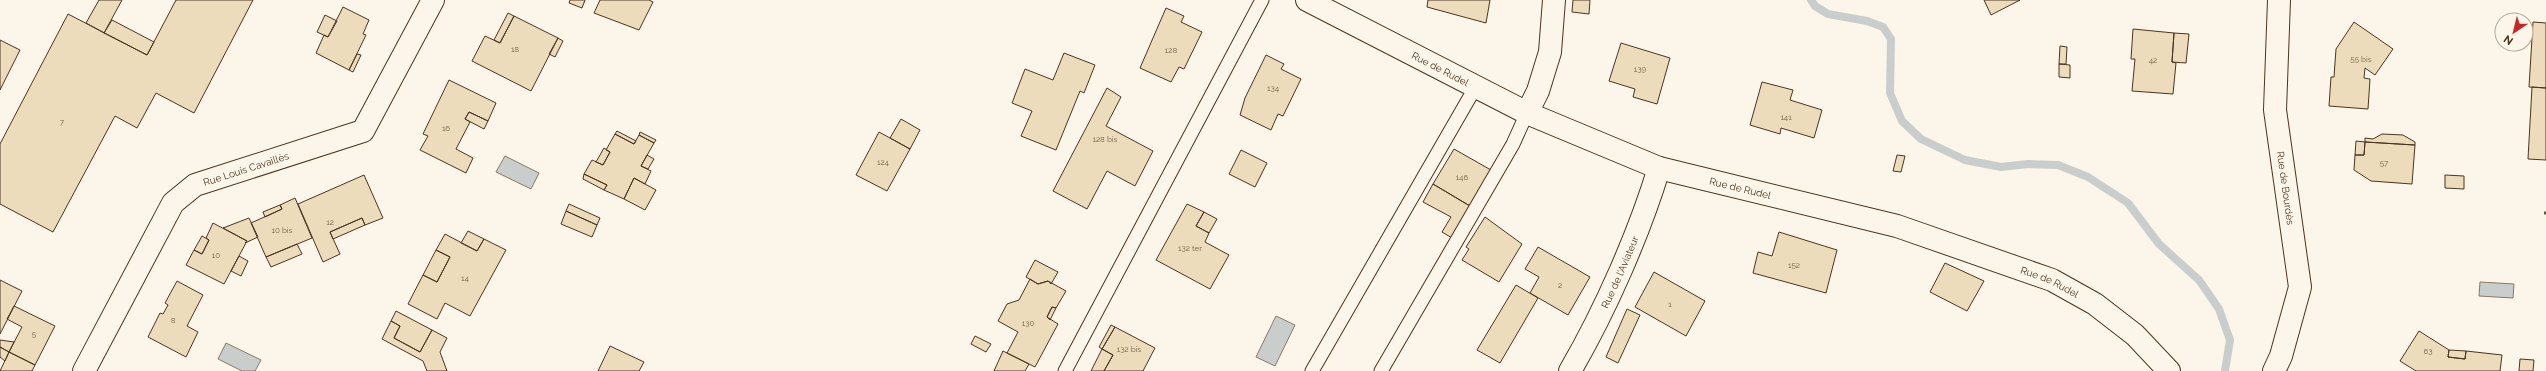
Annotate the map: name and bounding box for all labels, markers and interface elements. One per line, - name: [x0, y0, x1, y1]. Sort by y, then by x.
- north arrow: [2494, 12, 2534, 52]
- text: N: [2501, 32, 2516, 48]
- house number: 18: [511, 44, 519, 54]
- house number: 128: [1165, 45, 1177, 55]
- street label: Rue de Rudel: [1410, 50, 1471, 88]
- house number: 55 bis: [2350, 54, 2372, 64]
- house number: 42: [2149, 55, 2157, 65]
- house number: 139: [1634, 64, 1647, 74]
- house number: 134: [1267, 83, 1280, 93]
- house number: 141: [1780, 112, 1792, 122]
- house number: 7: [60, 117, 65, 127]
- house number: 16: [442, 123, 450, 133]
- house number: 128 bis: [1093, 134, 1118, 144]
- street label: Rue Louis Cavaillès: [202, 150, 290, 188]
- street label: Rue de Bourdès: [2275, 151, 2296, 226]
- house number: 124: [877, 157, 890, 167]
- house number: 57: [2380, 158, 2389, 168]
- house number: 146: [1456, 172, 1468, 182]
- street label: Rue de Rudel: [1708, 176, 1772, 201]
- house number: 12: [326, 217, 334, 227]
- house number: 10 bis: [272, 225, 293, 235]
- street label: Rue de l'Aviateur: [1599, 234, 1641, 310]
- house number: 132 ter: [1178, 243, 1202, 253]
- house number: 10: [212, 250, 220, 260]
- house number: 152: [1788, 260, 1800, 270]
- street label: Rue de Rudel: [2019, 264, 2081, 300]
- house number: 14: [461, 273, 470, 283]
- house number: 2: [1558, 280, 1562, 290]
- house number: 1: [1668, 299, 1672, 309]
- house number: 8: [171, 315, 176, 325]
- house number: 130: [1022, 318, 1034, 328]
- house number: 5: [32, 329, 37, 339]
- house number: 132 bis: [1117, 344, 1141, 354]
- house number: 63: [2423, 346, 2433, 356]

